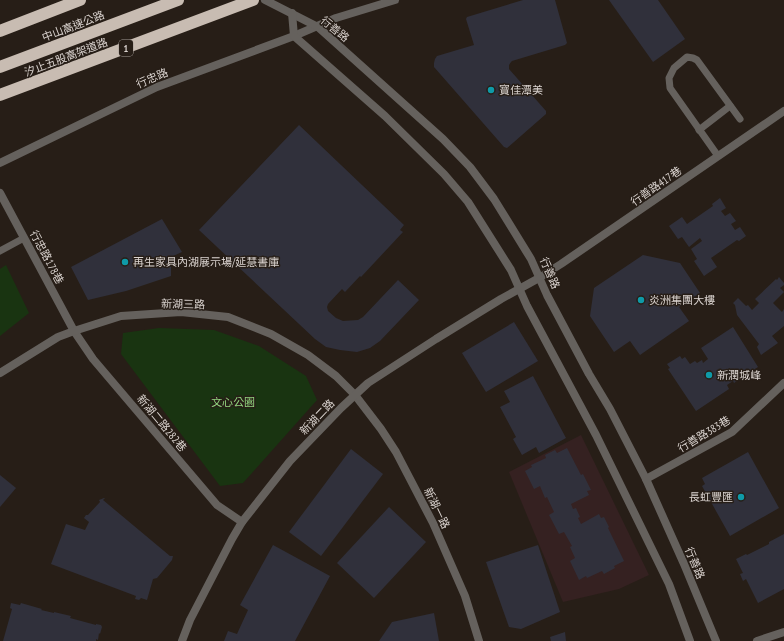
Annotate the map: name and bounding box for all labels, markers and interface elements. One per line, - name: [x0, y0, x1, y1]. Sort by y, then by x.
- street label: 中山高速公路: [40, 8, 106, 44]
- street label: 行善路: [318, 13, 352, 45]
- street label: 汐止五股高架道路: [22, 35, 110, 79]
- road number: 1: [119, 40, 133, 56]
- street label: 行忠路: [134, 65, 170, 91]
- place label: 寶佳潭美: [499, 83, 543, 97]
- marker: 寶佳潭美: [486, 85, 496, 95]
- street label: 行善路417巷: [628, 163, 684, 209]
- street label: 行忠路178巷: [27, 228, 67, 286]
- place label: 再生家具內湖展示場/延慧書庫: [133, 255, 279, 269]
- street label: 行善路: [537, 255, 563, 291]
- marker: 再生家具內湖展示場/延慧書庫: [120, 257, 130, 267]
- place label: 炎洲集團大樓: [649, 293, 715, 307]
- marker: 炎洲集團大樓: [636, 295, 646, 305]
- street label: 新湖三路: [161, 297, 205, 311]
- place label: 新潤城峰: [717, 368, 761, 382]
- marker: 新潤城峰: [704, 370, 714, 380]
- street label: 新湖二路282巷: [134, 392, 190, 454]
- park label: 文心公園: [211, 395, 255, 409]
- street label: 新湖二路: [297, 396, 337, 438]
- street label: 行善路383巷: [675, 413, 733, 455]
- street label: 新湖一路: [421, 485, 453, 531]
- place label: 長虹豐匯: [689, 490, 733, 504]
- marker: 長虹豐匯: [736, 492, 746, 502]
- street label: 行善路: [682, 545, 708, 581]

